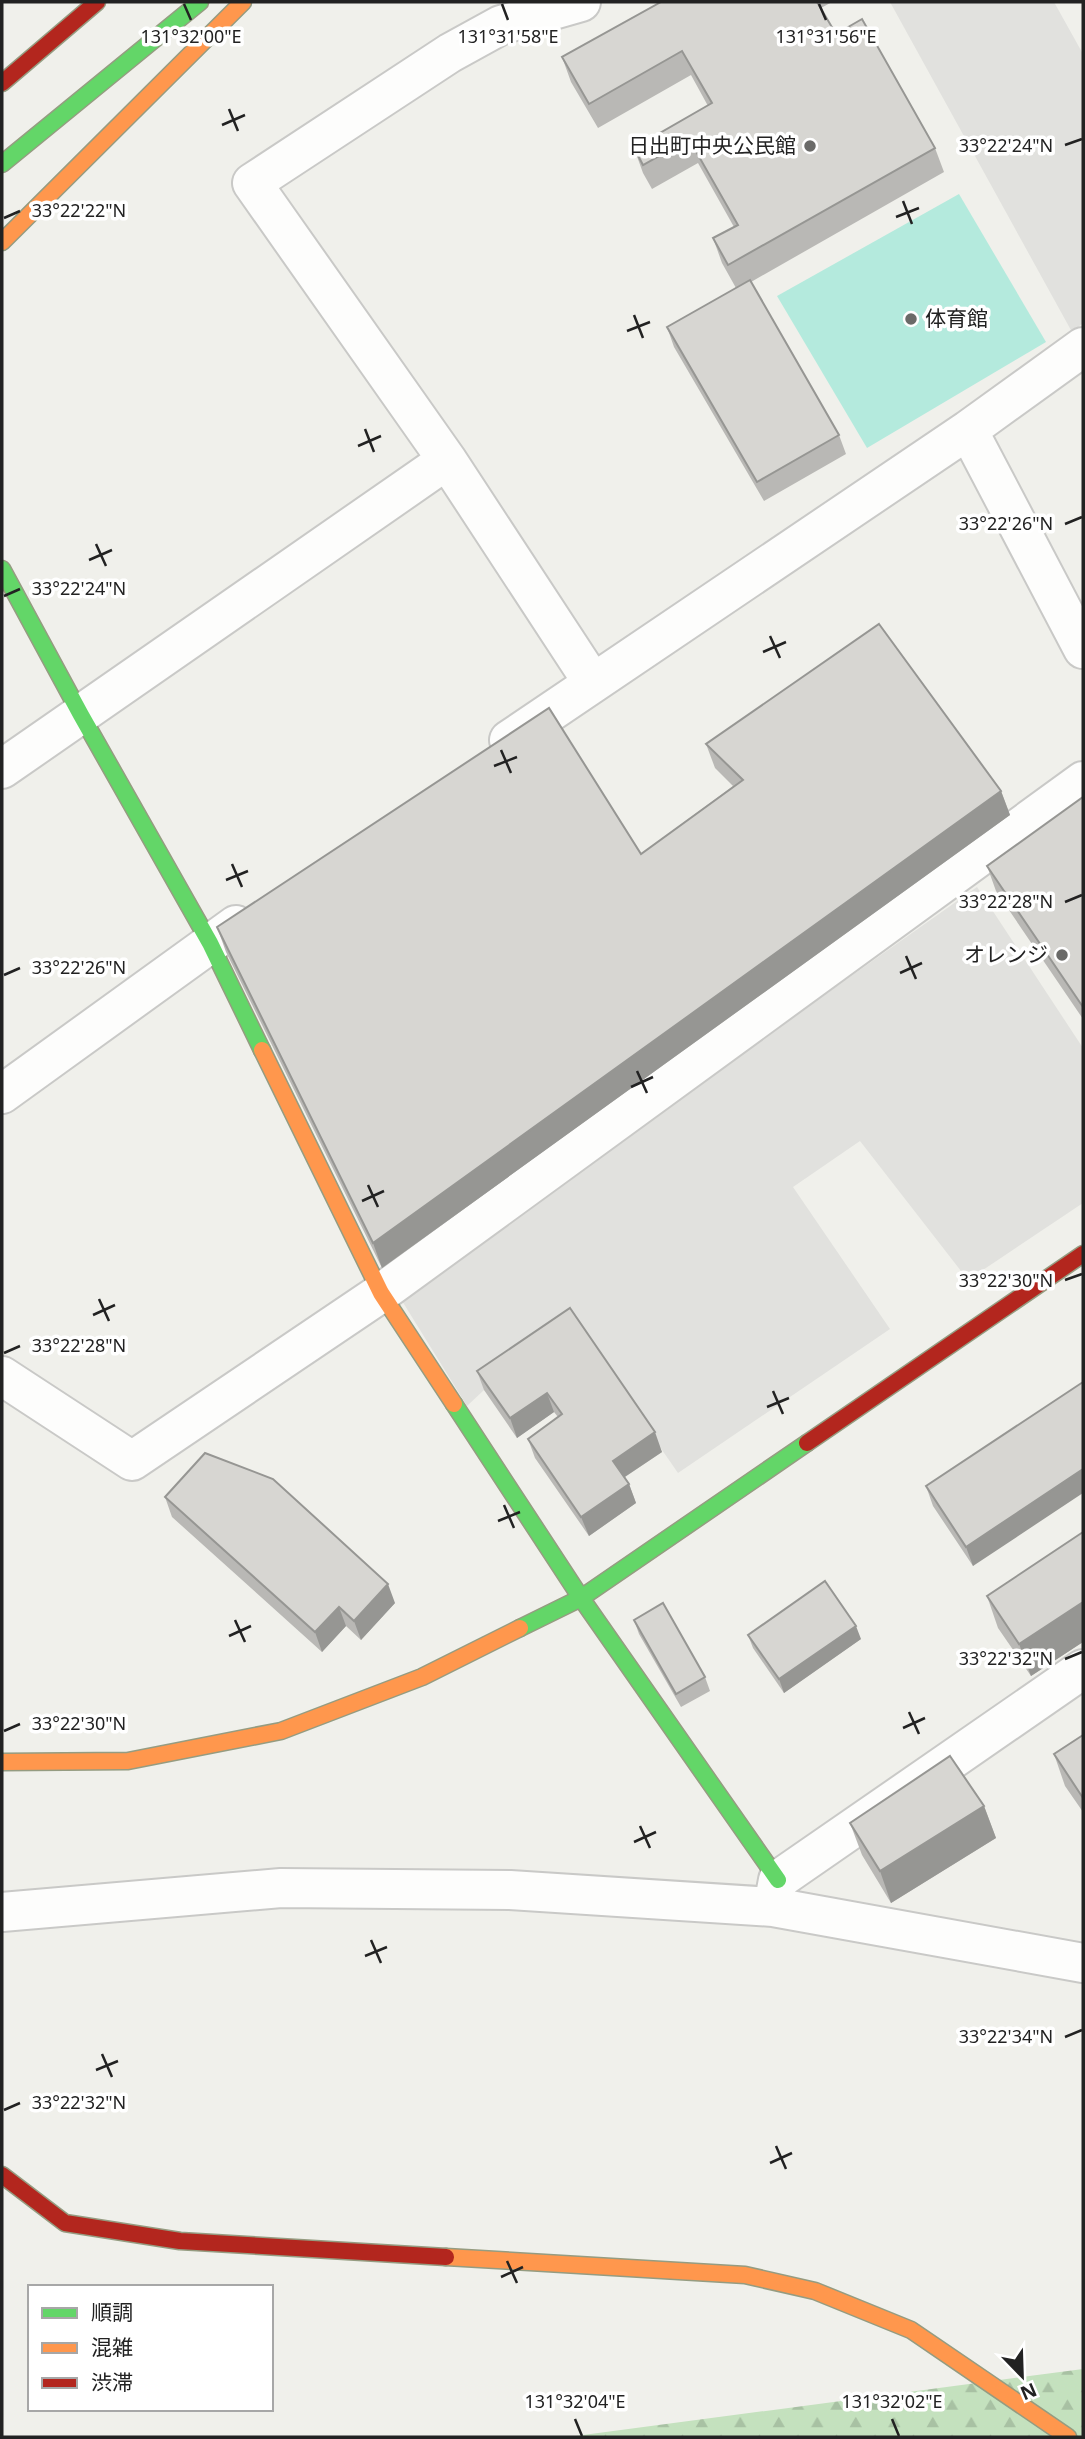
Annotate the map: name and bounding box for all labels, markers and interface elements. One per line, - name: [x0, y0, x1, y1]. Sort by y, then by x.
- text: 131°32'00"E: [140, 24, 242, 48]
- text: 131°31'58"E: [457, 24, 559, 48]
- text: 131°31'56"E: [775, 24, 877, 48]
- place label: 日出町中央公民館: [628, 131, 796, 159]
- text: 33°22'24"N: [959, 133, 1053, 157]
- marker: 日出町中央公民館: [802, 138, 818, 154]
- text: 33°22'22"N: [32, 198, 126, 222]
- place label: 体育館: [925, 304, 988, 332]
- marker: 体育館: [903, 311, 919, 327]
- text: 33°22'26"N: [959, 511, 1053, 535]
- text: 33°22'24"N: [32, 576, 126, 600]
- text: 33°22'28"N: [959, 889, 1053, 913]
- place label: オレンジ: [964, 940, 1048, 968]
- marker: オレンジ: [1054, 947, 1070, 963]
- text: 33°22'26"N: [32, 955, 126, 979]
- text: 33°22'30"N: [959, 1268, 1053, 1292]
- text: 33°22'28"N: [32, 1333, 126, 1357]
- text: 33°22'32"N: [959, 1646, 1053, 1670]
- text: 33°22'30"N: [32, 1711, 126, 1735]
- text: 33°22'34"N: [959, 2024, 1053, 2048]
- text: 33°22'32"N: [32, 2090, 126, 2114]
- legend: [28, 2285, 273, 2411]
- text: 順調: [91, 2298, 133, 2326]
- text: 混雑: [91, 2333, 133, 2361]
- north arrow: [987, 2341, 1057, 2411]
- text: 渋滞: [91, 2368, 133, 2396]
- text: N: [1016, 2377, 1041, 2407]
- text: 131°32'04"E: [524, 2389, 626, 2413]
- text: 131°32'02"E: [841, 2389, 943, 2413]

